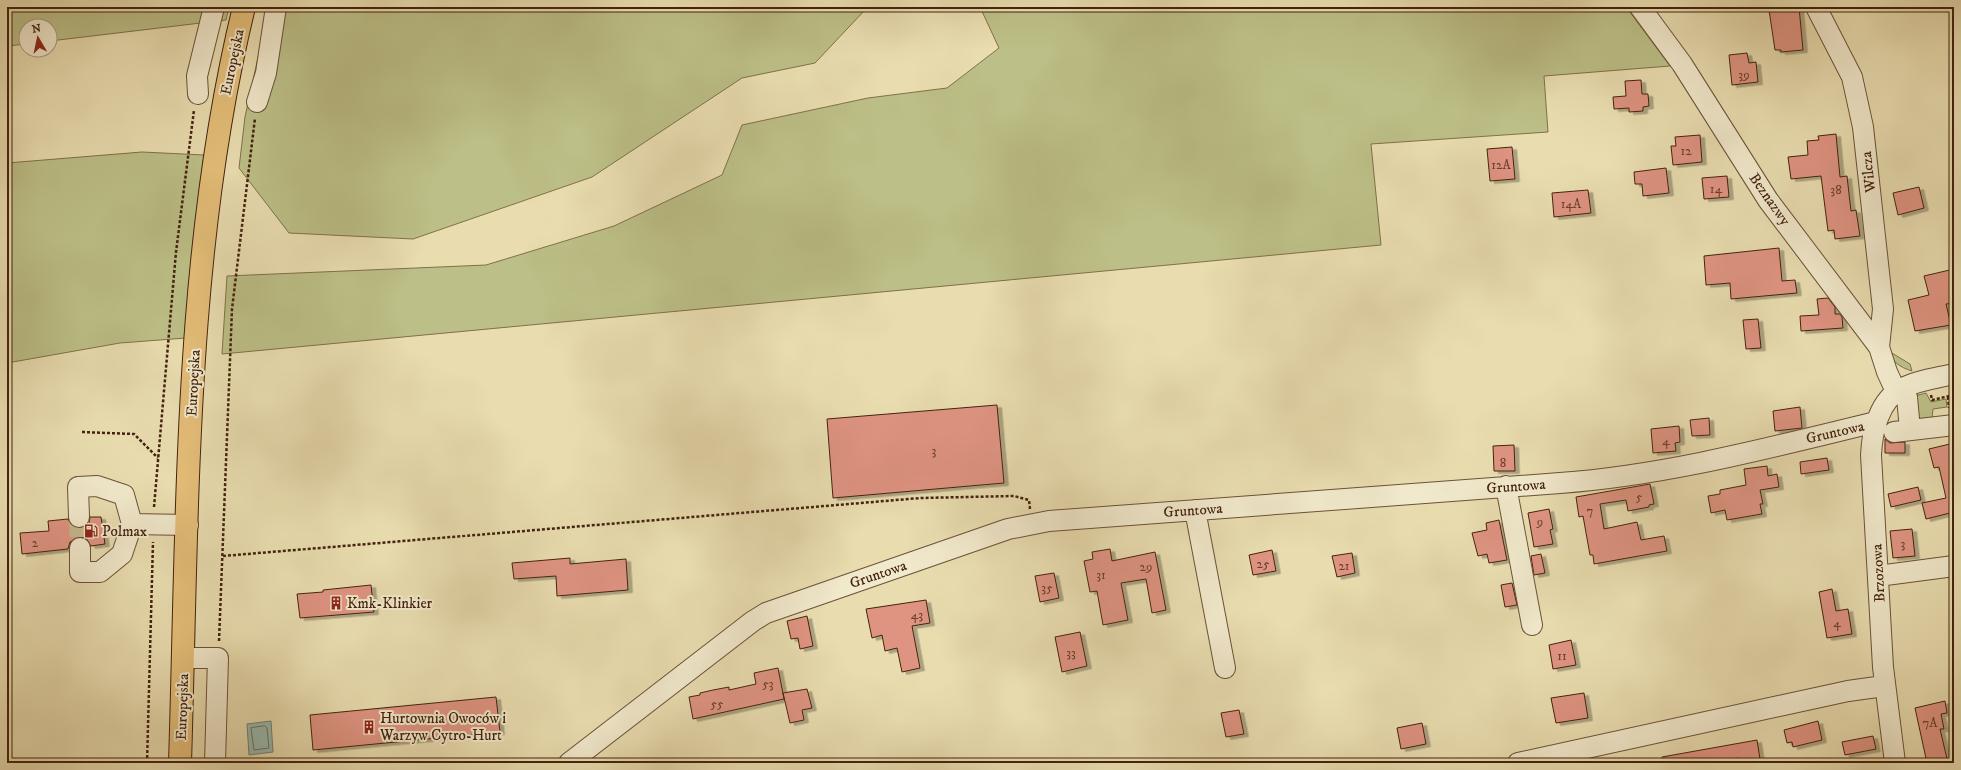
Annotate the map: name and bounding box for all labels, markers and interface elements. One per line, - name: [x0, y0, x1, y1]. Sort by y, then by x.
- north arrow: [18, 18, 58, 58]
- text: N: [31, 21, 42, 37]
- street label: Europejska: [216, 27, 249, 97]
- house number: 39: [1738, 67, 1750, 83]
- house number: 12: [1680, 143, 1692, 159]
- street label: Wilcza: [1857, 150, 1880, 195]
- house number: 12A: [1491, 157, 1511, 173]
- street label: Beznazwy: [1745, 169, 1795, 230]
- house number: 14: [1710, 181, 1723, 197]
- house number: 38: [1830, 182, 1842, 198]
- house number: 14A: [1561, 196, 1582, 212]
- street label: Europejska: [182, 349, 205, 417]
- street label: Gruntowa: [1804, 416, 1867, 448]
- house number: 4: [1662, 433, 1670, 449]
- house number: 3: [932, 443, 937, 459]
- house number: 8: [1500, 455, 1506, 471]
- street label: Gruntowa: [1486, 475, 1547, 498]
- house number: 5: [1636, 489, 1643, 505]
- street label: Gruntowa: [1163, 499, 1224, 522]
- house number: 7: [1587, 503, 1594, 519]
- house number: 9: [1536, 514, 1543, 530]
- place label: Polmax: [102, 522, 148, 541]
- fuel station icon: Polmax: [83, 523, 99, 539]
- house number: 2: [32, 535, 39, 551]
- house number: 3: [1901, 536, 1906, 552]
- street label: Brzozowa: [1867, 543, 1890, 603]
- street label: Gruntowa: [847, 556, 910, 593]
- house number: 25: [1257, 556, 1270, 572]
- house number: 21: [1338, 558, 1350, 574]
- house number: 29: [1140, 559, 1152, 575]
- house number: 31: [1096, 567, 1106, 583]
- house number: 35: [1041, 580, 1053, 596]
- place label: Kmk-Klinkier: [347, 594, 433, 613]
- building icon: Kmk-Klinkier: [328, 595, 344, 611]
- house number: 43: [911, 607, 923, 623]
- house number: 4: [1833, 615, 1841, 631]
- house number: 33: [1066, 645, 1076, 661]
- house number: 11: [1557, 648, 1567, 664]
- street label: Europejska: [172, 673, 193, 741]
- house number: 53: [762, 676, 774, 692]
- house number: 55: [711, 696, 724, 712]
- place label: Hurtownia Owoców i Warzyw Cytro-Hurt: [379, 709, 506, 745]
- house number: 7A: [1922, 715, 1938, 731]
- building icon: Hurtownia Owoców i Warzyw Cytro-Hurt: [361, 719, 377, 735]

